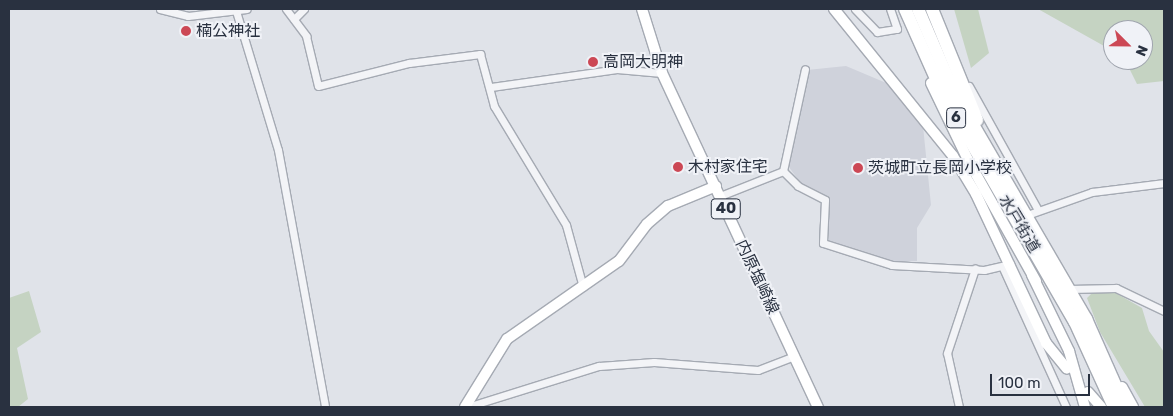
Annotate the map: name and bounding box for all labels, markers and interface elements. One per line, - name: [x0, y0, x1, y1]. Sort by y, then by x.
- north arrow: [1103, 20, 1153, 70]
- place label: 楠公神社: [196, 21, 260, 41]
- marker: 楠公神社: [180, 25, 192, 37]
- text: N: [1132, 43, 1151, 59]
- place label: 高岡大明神: [603, 52, 683, 72]
- marker: 高岡大明神: [587, 56, 599, 68]
- road number: 6: [946, 106, 966, 130]
- place label: 木村家住宅: [688, 157, 768, 177]
- place label: 茨城町立長岡小学校: [868, 158, 1012, 178]
- marker: 木村家住宅: [672, 161, 684, 173]
- marker: 茨城町立長岡小学校: [852, 162, 864, 174]
- street label: 水戸街道: [994, 192, 1044, 256]
- road number: 40: [710, 196, 742, 222]
- street label: 内原塩崎線: [731, 237, 783, 317]
- scale bar: [993, 364, 1093, 396]
- text: 100 m: [998, 374, 1040, 392]

